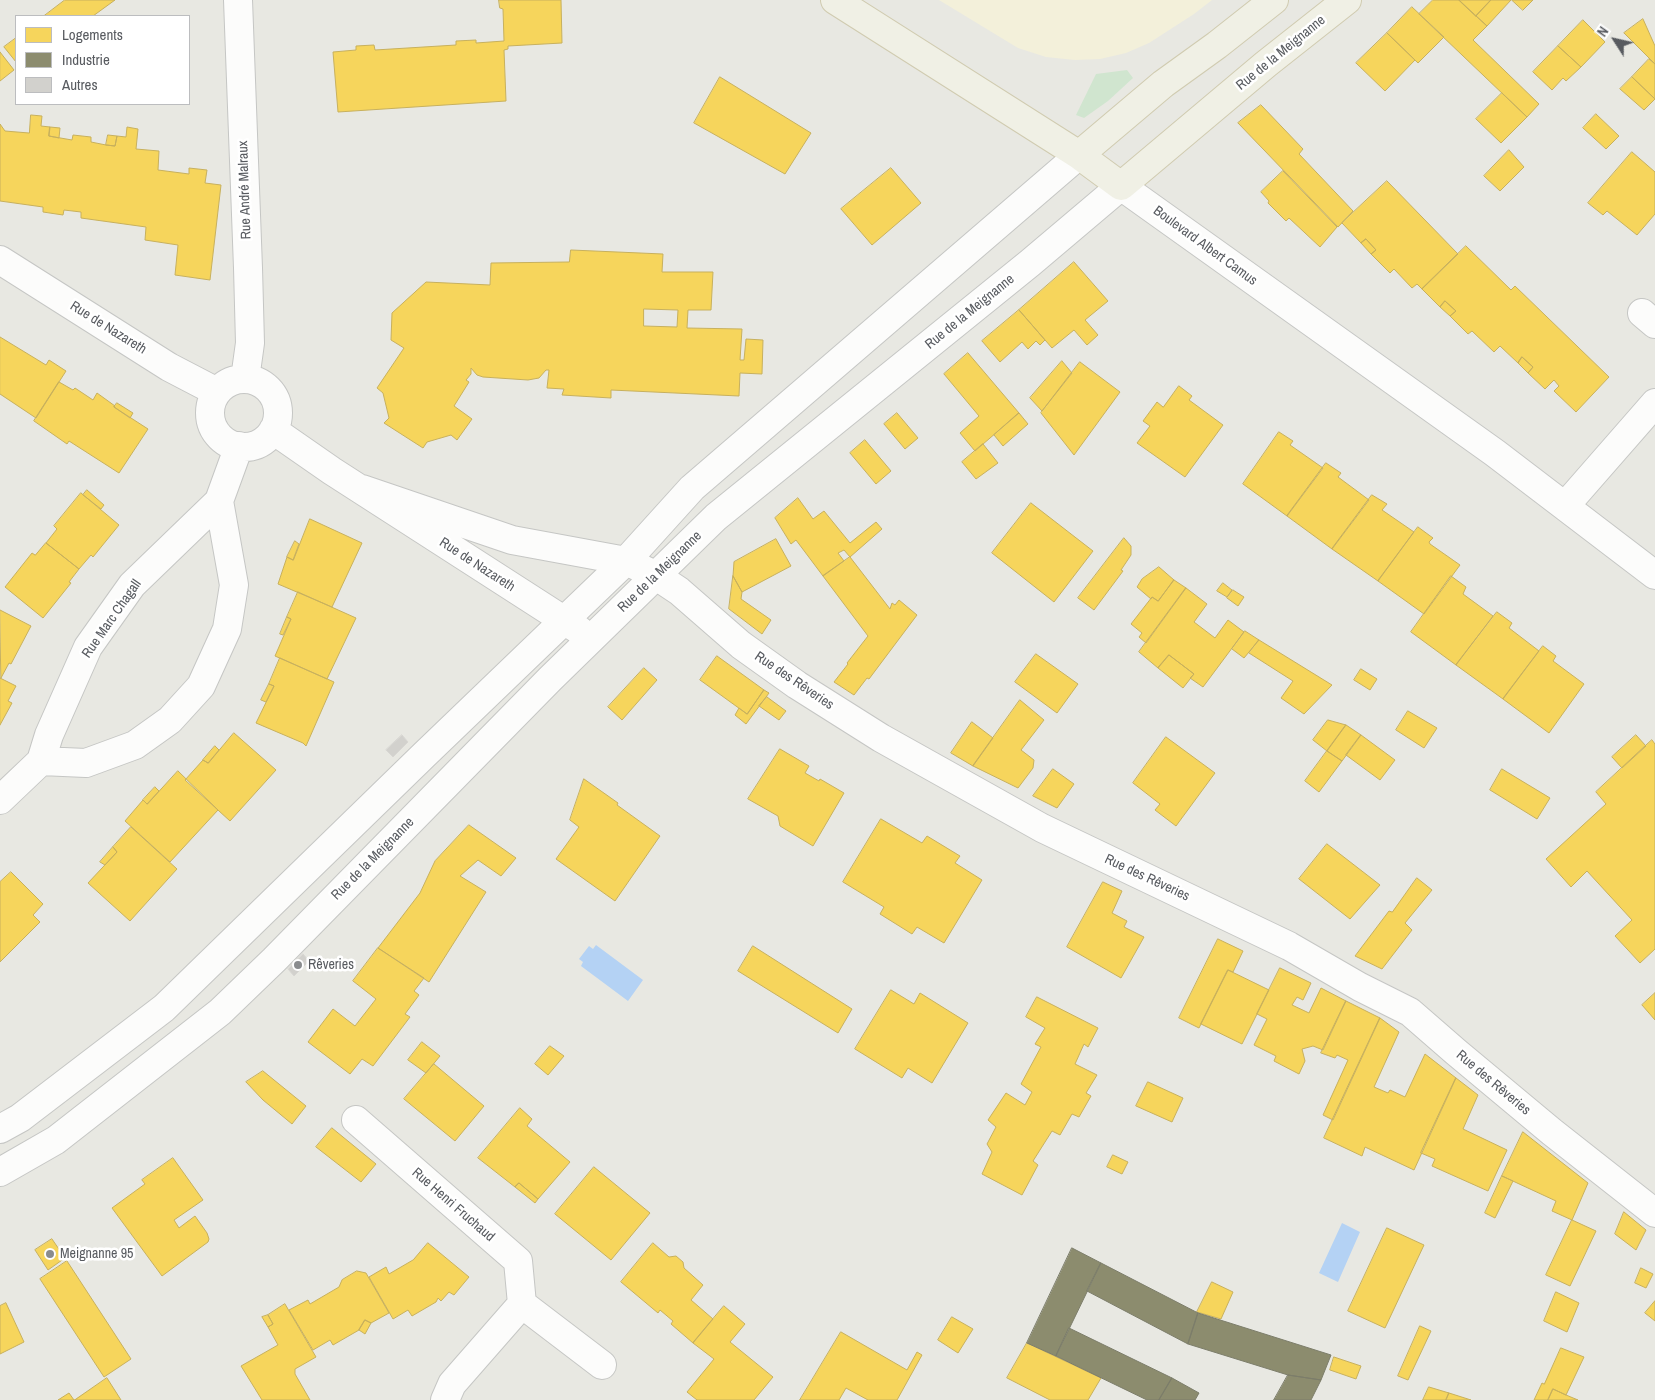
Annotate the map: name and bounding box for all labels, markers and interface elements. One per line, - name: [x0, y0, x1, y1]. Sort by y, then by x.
- street label: Rue de la Meignanne: [1233, 12, 1329, 94]
- legend: [15, 15, 190, 105]
- north arrow: [1590, 15, 1640, 65]
- text: N: [1593, 23, 1612, 40]
- text: Logements: [62, 24, 123, 45]
- text: Industrie: [62, 49, 110, 70]
- text: Autres: [62, 74, 98, 95]
- street label: Rue André Malraux: [235, 140, 255, 240]
- street label: Boulevard Albert Camus: [1150, 203, 1260, 289]
- street label: Rue de la Meignanne: [922, 271, 1018, 353]
- street label: Rue de Nazareth: [67, 298, 149, 358]
- street label: Rue de la Meignanne: [615, 528, 705, 616]
- street label: Rue de Nazareth: [436, 534, 518, 596]
- street label: Rue Marc Chagall: [79, 577, 145, 661]
- street label: Rue des Rêveries: [751, 648, 837, 714]
- street label: Rue de la Meignanne: [328, 814, 418, 904]
- street label: Rue des Rêveries: [1102, 851, 1192, 905]
- place label: Rêveries: [308, 957, 354, 973]
- marker: Rêveries: [292, 959, 304, 971]
- street label: Rue des Rêveries: [1452, 1047, 1534, 1119]
- street label: Rue Henri Fruchaud: [408, 1165, 498, 1245]
- place label: Meignanne 95: [60, 1246, 133, 1262]
- marker: Meignanne 95: [44, 1248, 56, 1260]

